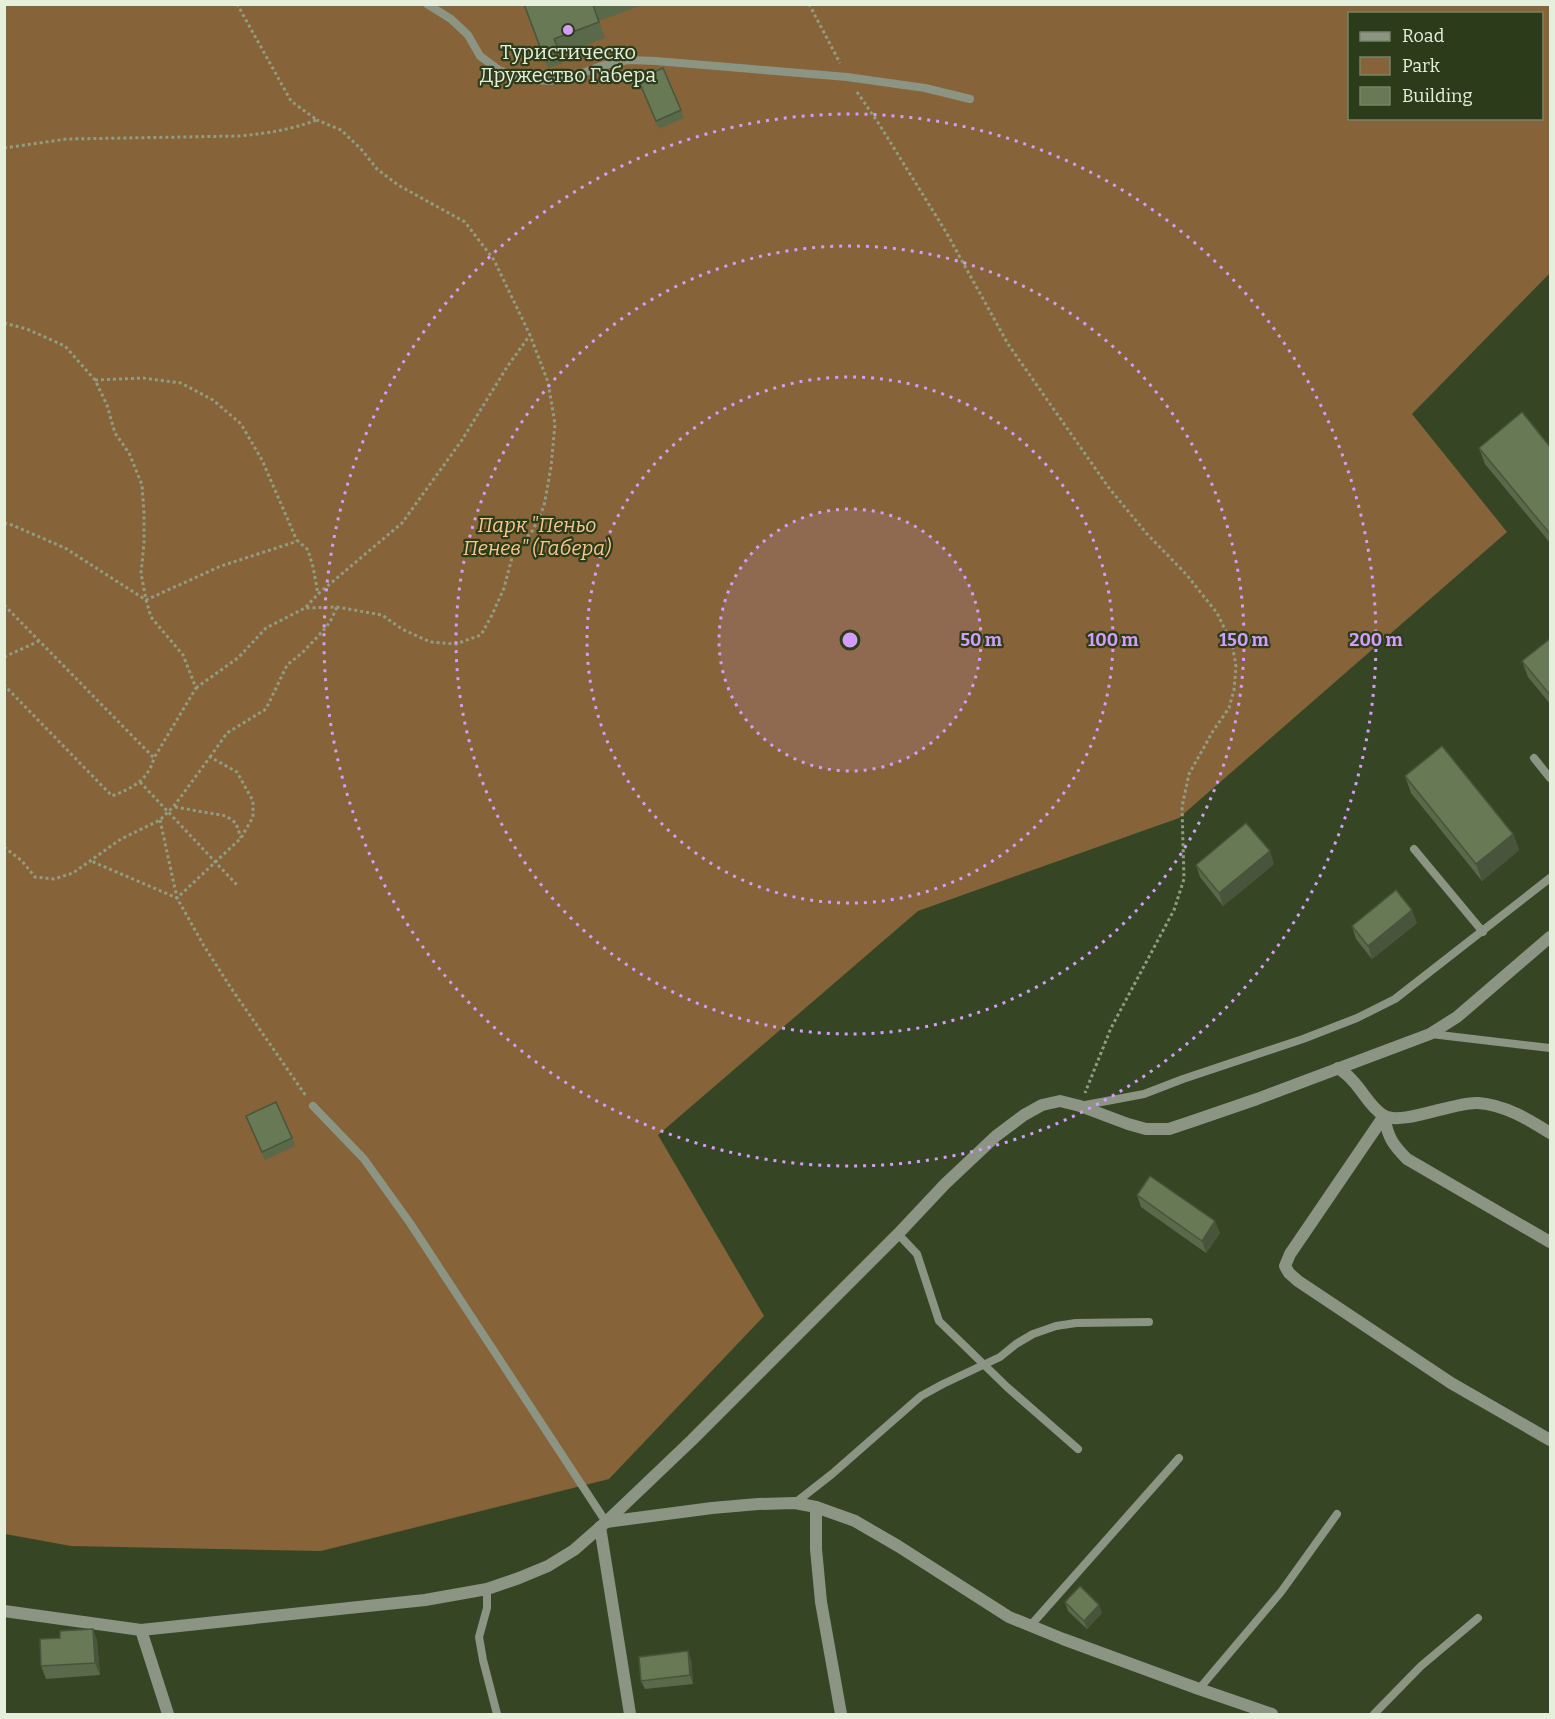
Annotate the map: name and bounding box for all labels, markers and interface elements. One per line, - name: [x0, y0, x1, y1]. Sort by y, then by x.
- legend: [1348, 12, 1543, 120]
- marker: Туристическо Дружество Габера: [561, 23, 575, 37]
- text: Road: [1402, 25, 1445, 47]
- place label: Туристическо Дружество Габера: [480, 40, 656, 87]
- text: Park: [1402, 55, 1441, 77]
- text: Building: [1402, 85, 1473, 107]
- park label: Парк "Пеньо Пенев" (Габера): [463, 513, 611, 560]
- text: 50 m: [960, 629, 1002, 651]
- text: 100 m: [1087, 629, 1139, 651]
- text: 150 m: [1219, 629, 1269, 651]
- text: 200 m: [1349, 629, 1403, 651]
- centre of rings: [840, 630, 860, 650]

